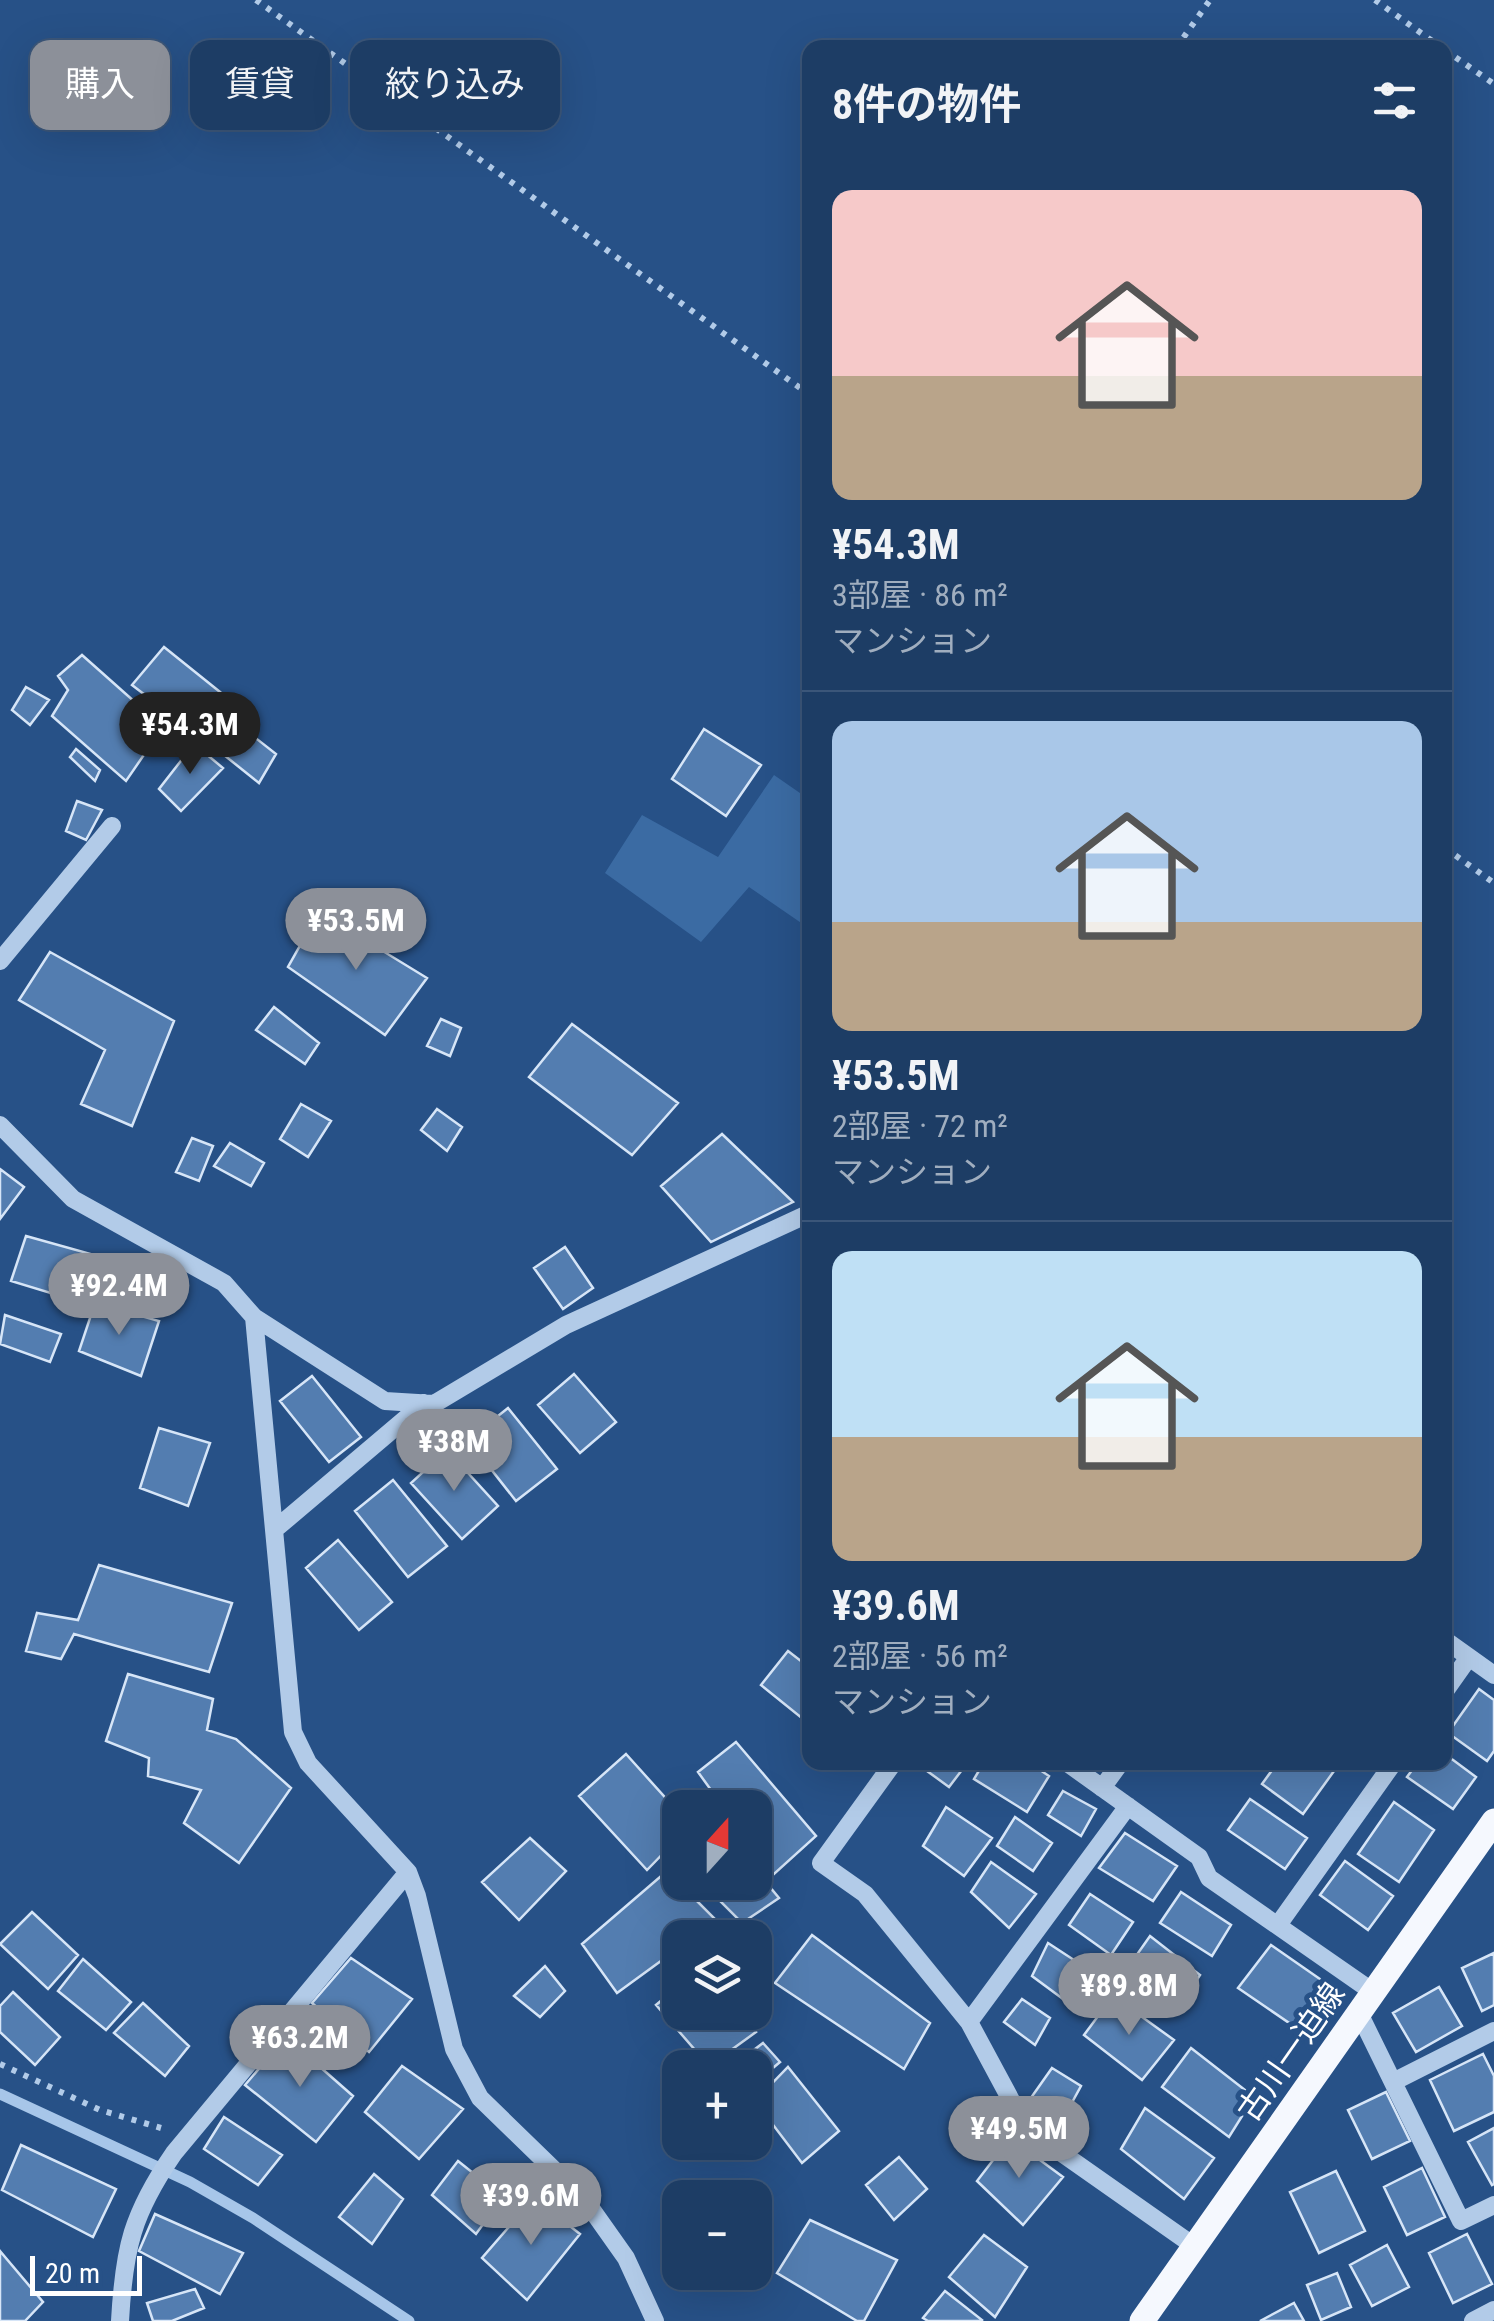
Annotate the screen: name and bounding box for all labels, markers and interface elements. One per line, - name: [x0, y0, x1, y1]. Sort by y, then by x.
- chip: 購入: [30, 40, 170, 130]
- chip: 賃貸: [190, 40, 330, 130]
- chip: 絞り込み: [350, 40, 560, 130]
- icon: filters: [1367, 73, 1422, 128]
- text: 8件の物件: [832, 80, 1021, 129]
- icon: home: [1037, 255, 1217, 435]
- text: ¥54.3M: [832, 520, 960, 569]
- text: 3部屋 · 86 m²: [832, 576, 1008, 614]
- text: マンション: [832, 622, 992, 660]
- pin: ¥54.3M: [109, 692, 271, 777]
- text: ¥54.3M: [141, 705, 239, 743]
- icon: home: [1037, 786, 1217, 966]
- pin: ¥53.5M: [275, 888, 437, 973]
- text: ¥53.5M: [307, 901, 405, 939]
- text: ¥53.5M: [832, 1051, 960, 1100]
- text: 2部屋 · 72 m²: [832, 1107, 1008, 1145]
- text: マンション: [832, 1153, 992, 1191]
- pin: ¥92.4M: [38, 1253, 200, 1338]
- text: ¥92.4M: [70, 1266, 168, 1304]
- icon: home: [1037, 1316, 1217, 1496]
- pin: ¥38M: [395, 1409, 513, 1494]
- text: ¥38M: [418, 1422, 490, 1460]
- text: ¥39.6M: [832, 1581, 960, 1630]
- text: 2部屋 · 56 m²: [832, 1637, 1008, 1675]
- text: マンション: [832, 1683, 992, 1721]
- north arrow: [662, 1790, 772, 1900]
- map controls: [662, 1790, 772, 2290]
- button: layers: [662, 1920, 772, 2030]
- pin: ¥89.8M: [1048, 1953, 1210, 2038]
- text: ¥89.8M: [1080, 1966, 1178, 2004]
- street label: 古川一迫線: [1230, 1976, 1352, 2128]
- pin: ¥63.2M: [219, 2005, 381, 2090]
- text: ¥63.2M: [251, 2018, 349, 2056]
- button: +: [662, 2050, 772, 2160]
- pin: ¥49.5M: [938, 2096, 1100, 2181]
- text: ¥49.5M: [970, 2109, 1068, 2147]
- pin: ¥39.6M: [450, 2163, 612, 2248]
- text: ¥39.6M: [482, 2176, 580, 2214]
- button: −: [662, 2180, 772, 2290]
- scale bar: [30, 2251, 142, 2296]
- text: 20 m: [45, 2257, 100, 2290]

